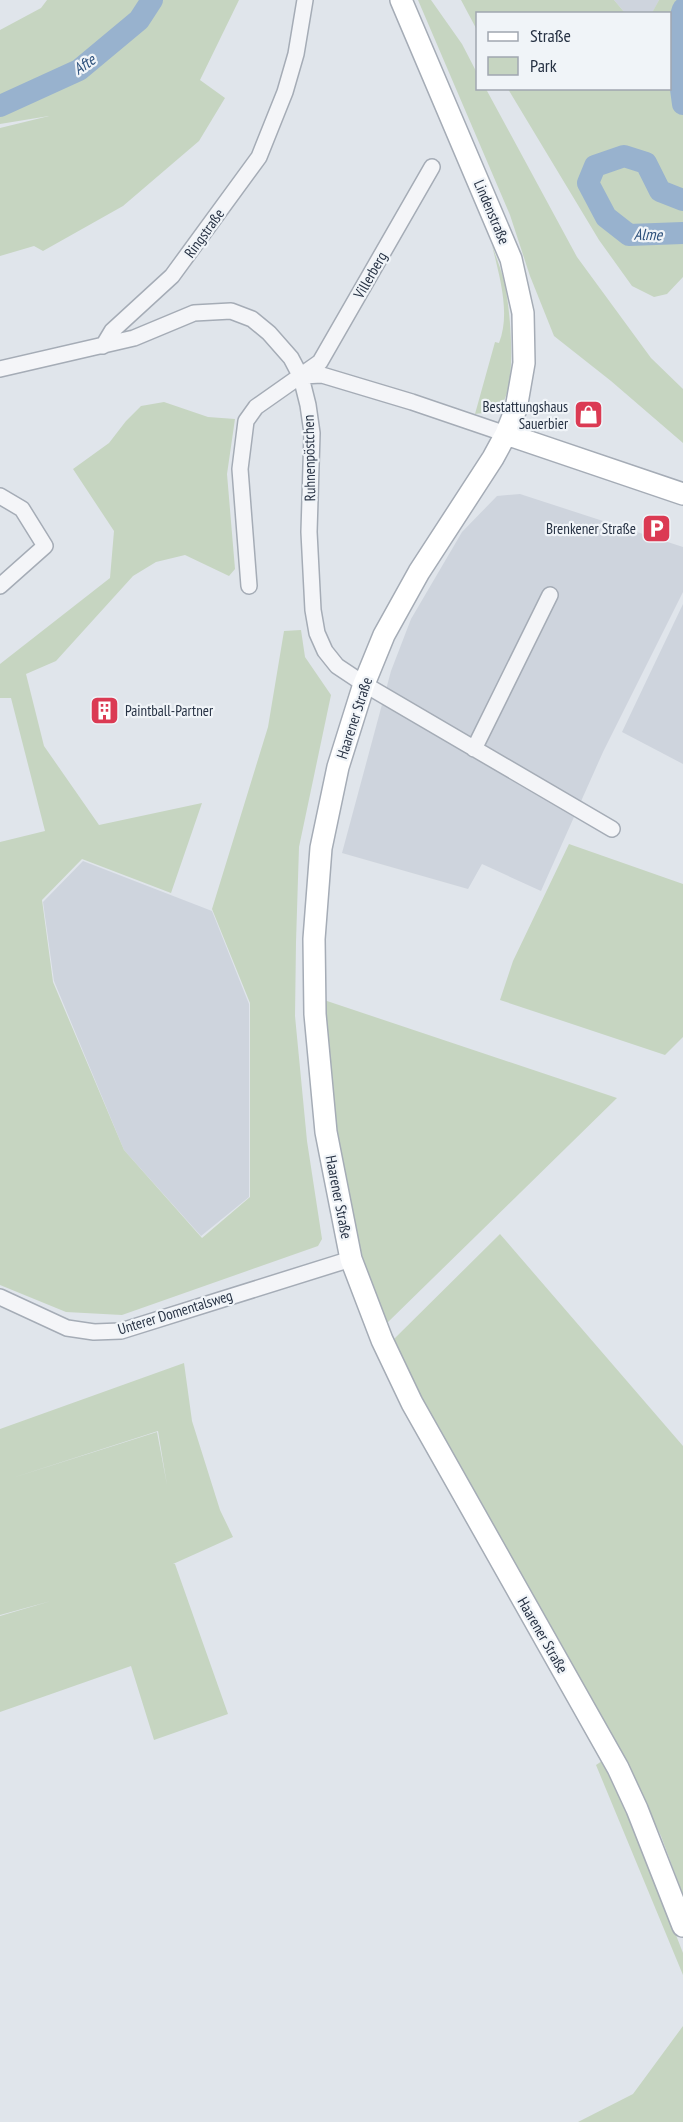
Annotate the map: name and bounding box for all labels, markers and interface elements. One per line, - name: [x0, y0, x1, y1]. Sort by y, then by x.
- legend: [476, 12, 671, 90]
- text: Straße: [530, 24, 571, 47]
- water label: Afte: [69, 49, 100, 79]
- text: Park: [530, 54, 557, 77]
- street label: Lindenstraße: [470, 177, 514, 247]
- street label: Ringstraße: [180, 205, 228, 261]
- water label: Alme: [634, 224, 664, 244]
- street label: Villerberg: [349, 248, 391, 303]
- place label: Bestattungshaus Sauerbier: [482, 397, 569, 433]
- shop icon: Bestattungshaus Sauerbier: [573, 399, 605, 431]
- street label: Ruhnenpöstchen: [299, 415, 319, 501]
- parking icon: Brenkener Straße: [641, 512, 673, 544]
- place label: Brenkener Straße: [546, 519, 636, 538]
- street label: Haarener Straße: [332, 675, 376, 761]
- building icon: Paintball-Partner: [88, 694, 120, 726]
- place label: Paintball-Partner: [125, 701, 214, 720]
- street label: Haarener Straße: [322, 1154, 356, 1240]
- street label: Unterer Domentalsweg: [115, 1286, 235, 1338]
- street label: Haarener Straße: [514, 1594, 572, 1676]

